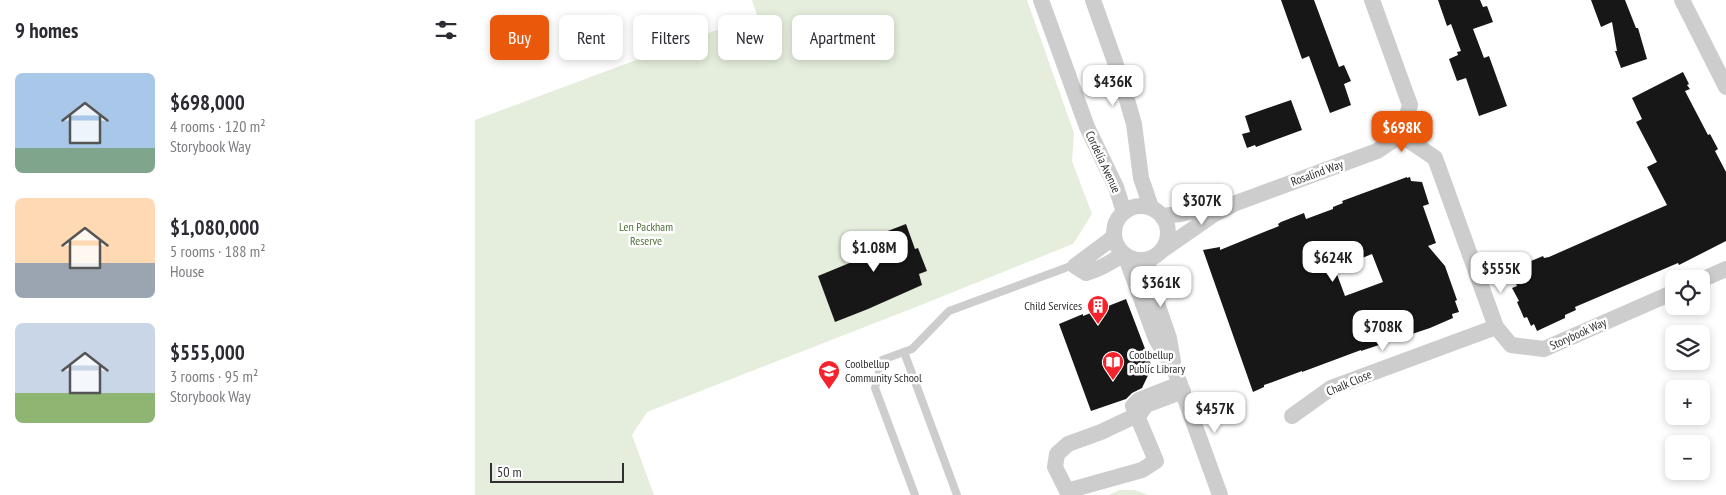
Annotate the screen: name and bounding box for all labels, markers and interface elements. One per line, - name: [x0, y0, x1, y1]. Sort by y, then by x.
- chip: Buy: [490, 15, 549, 60]
- chip: Rent: [559, 15, 623, 60]
- chip: Filters: [633, 15, 708, 60]
- chip: New: [718, 15, 782, 60]
- chip: Apartment: [792, 15, 894, 60]
- icon: filters: [432, 16, 460, 44]
- text: 9 homes: [15, 17, 78, 44]
- pin: $436K: [1078, 64, 1148, 107]
- text: $436K: [1094, 71, 1132, 91]
- text: $698,000: [170, 89, 245, 116]
- icon: home: [55, 93, 115, 153]
- pin: $698K: [1367, 110, 1437, 153]
- text: 4 rooms · 120 m²: [170, 116, 266, 136]
- text: $698K: [1383, 117, 1421, 137]
- street label: Cordelia Avenue: [1083, 128, 1124, 195]
- text: Storybook Way: [170, 136, 251, 156]
- street label: Rosalind Way: [1289, 156, 1345, 189]
- pin: $307K: [1167, 184, 1237, 226]
- text: $307K: [1183, 190, 1221, 210]
- text: $1,080,000: [170, 214, 259, 241]
- icon: home: [55, 218, 115, 278]
- park label: Len Packham Reserve: [619, 219, 673, 248]
- pin: $1.08M: [833, 230, 915, 273]
- text: $1.08M: [852, 237, 896, 257]
- pin: $624K: [1298, 240, 1368, 283]
- text: 5 rooms · 188 m²: [170, 241, 266, 261]
- text: $624K: [1314, 247, 1352, 267]
- pin: $555K: [1466, 252, 1536, 294]
- text: $555K: [1482, 258, 1520, 278]
- text: House: [170, 261, 204, 281]
- pin: $361K: [1126, 266, 1196, 308]
- map controls: [1665, 270, 1710, 480]
- button: locate: [1665, 270, 1710, 315]
- text: $361K: [1142, 272, 1180, 292]
- building icon: Child Services: [1086, 294, 1110, 325]
- place label: Child Services: [1024, 298, 1082, 313]
- pin: $708K: [1348, 310, 1418, 352]
- street label: Storybook Way: [1547, 314, 1609, 353]
- text: $708K: [1364, 316, 1402, 336]
- button: layers: [1665, 325, 1710, 370]
- text: $555,000: [170, 339, 245, 366]
- icon: home: [55, 343, 115, 403]
- place label: Coolbellup Public Library: [1129, 347, 1186, 376]
- library icon: Coolbellup Public Library: [1101, 350, 1125, 381]
- place label: Coolbellup Community School: [845, 356, 922, 385]
- school or university icon: Coolbellup Community School: [817, 359, 841, 390]
- text: 3 rooms · 95 m²: [170, 366, 258, 386]
- street label: Chalk Close: [1324, 366, 1374, 399]
- button: +: [1665, 380, 1710, 425]
- text: Storybook Way: [170, 386, 251, 406]
- pin: $457K: [1180, 392, 1250, 434]
- text: $457K: [1196, 398, 1234, 418]
- button: −: [1665, 435, 1710, 480]
- scale bar: [490, 460, 624, 483]
- text: 50 m: [497, 463, 522, 481]

